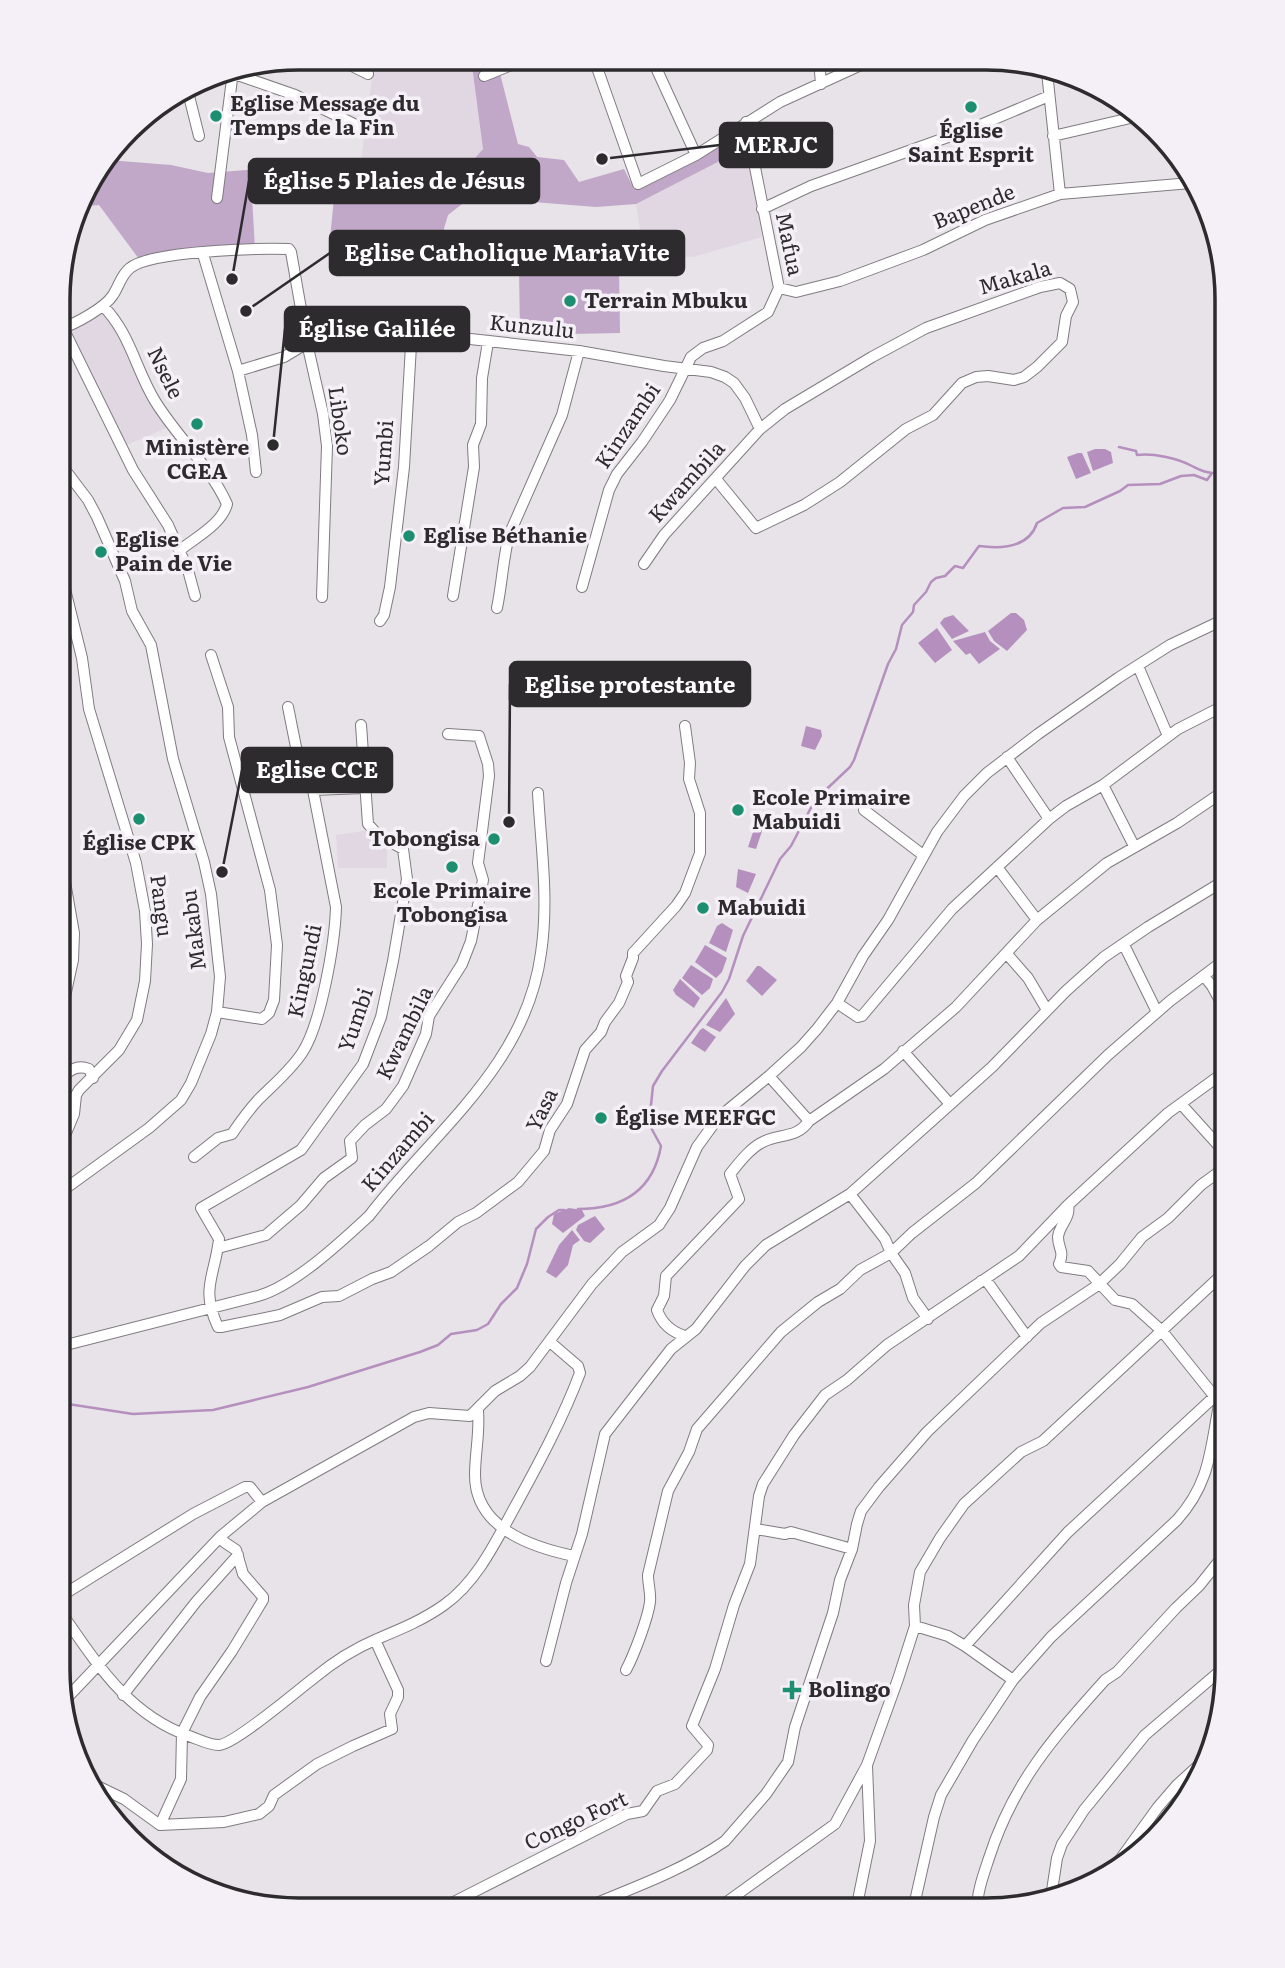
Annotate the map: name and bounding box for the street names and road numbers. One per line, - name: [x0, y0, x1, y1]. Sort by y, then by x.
- street label: Bapende: [927, 174, 1019, 235]
- street label: Mafua: [770, 209, 813, 279]
- street label: Makala: [974, 250, 1055, 301]
- street label: Kunzulu: [488, 305, 576, 344]
- street label: Nsele: [141, 341, 193, 403]
- street label: Kinzambi: [586, 376, 666, 474]
- street label: Liboko: [322, 384, 363, 457]
- street label: Yumbi: [364, 419, 399, 487]
- street label: Kwambila: [640, 432, 731, 528]
- street label: Pangu: [144, 873, 183, 939]
- street label: Makabu: [171, 888, 212, 973]
- street label: Kingundi: [277, 921, 328, 1020]
- street label: Kwambila: [367, 979, 439, 1084]
- street label: Yumbi: [328, 983, 379, 1056]
- street label: Yasa: [516, 1081, 564, 1136]
- street label: Kinzambi: [352, 1103, 440, 1197]
- street label: Congo Fort: [518, 1781, 632, 1856]

